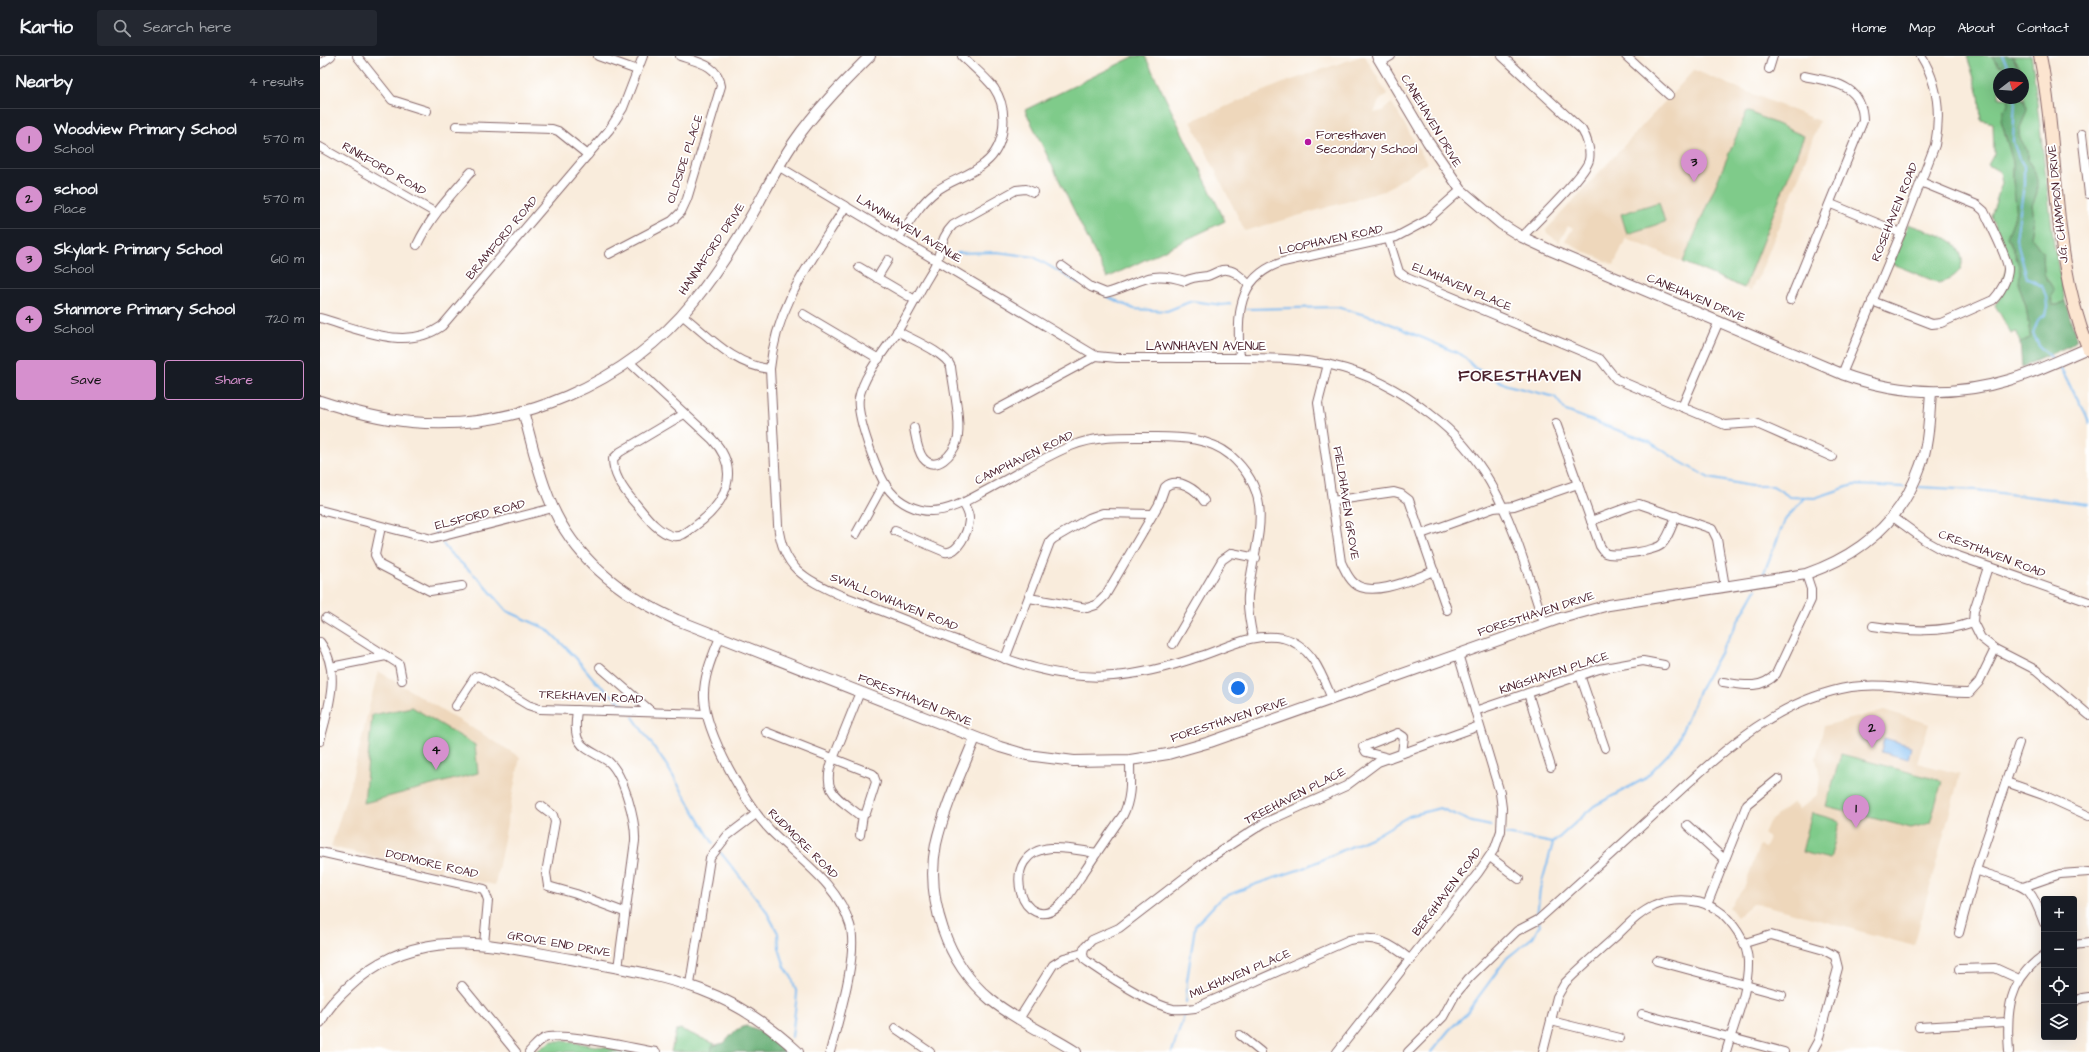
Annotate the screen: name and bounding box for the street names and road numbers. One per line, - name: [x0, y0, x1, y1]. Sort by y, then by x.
- street label: CANEHAVEN DRIVE: [1397, 71, 1465, 171]
- street label: OLDSIDE PLACE: [663, 112, 707, 206]
- street label: RINKFORD ROAD: [339, 138, 429, 200]
- street label: J.G. CHAMPION DRIVE: [2043, 144, 2073, 264]
- street label: ROSEHAVEN ROAD: [1867, 160, 1923, 264]
- street label: LAWNHAVEN AVENUE: [853, 191, 965, 267]
- street label: BRAMFORD ROAD: [462, 192, 542, 283]
- street label: HANNAFORD DRIVE: [675, 199, 749, 299]
- street label: LOOPHAVEN ROAD: [1277, 221, 1385, 259]
- street label: ELMHAVEN PLACE: [1410, 258, 1514, 316]
- street label: CANEHAVEN DRIVE: [1644, 270, 1748, 326]
- street label: LAWNHAVEN AVENUE: [1146, 338, 1266, 355]
- street label: CAMPHAVEN ROAD: [972, 427, 1076, 489]
- street label: FIELDHAVEN GROVE: [1329, 445, 1363, 561]
- street label: ELSFORD ROAD: [433, 495, 527, 534]
- street label: CRESTHAVEN ROAD: [1936, 526, 2048, 582]
- street label: SWALLOWHAVEN ROAD: [827, 569, 961, 636]
- street label: FORESTHAVEN DRIVE: [1475, 587, 1597, 641]
- street label: KINGSHAVEN PLACE: [1497, 647, 1611, 699]
- street label: FORESTHAVEN DRIVE: [855, 669, 975, 731]
- street label: TREKHAVEN ROAD: [538, 686, 644, 708]
- street label: FORESTHAVEN DRIVE: [1168, 693, 1290, 747]
- street label: TREEHAVEN PLACE: [1242, 763, 1348, 829]
- street label: RUDMORE ROAD: [764, 805, 842, 883]
- street label: BERGHAVEN ROAD: [1408, 844, 1486, 940]
- street label: DODMORE ROAD: [384, 845, 480, 883]
- street label: GROVE END DRIVE: [506, 927, 612, 961]
- street label: MILKHAVEN PLACE: [1187, 945, 1293, 1003]

